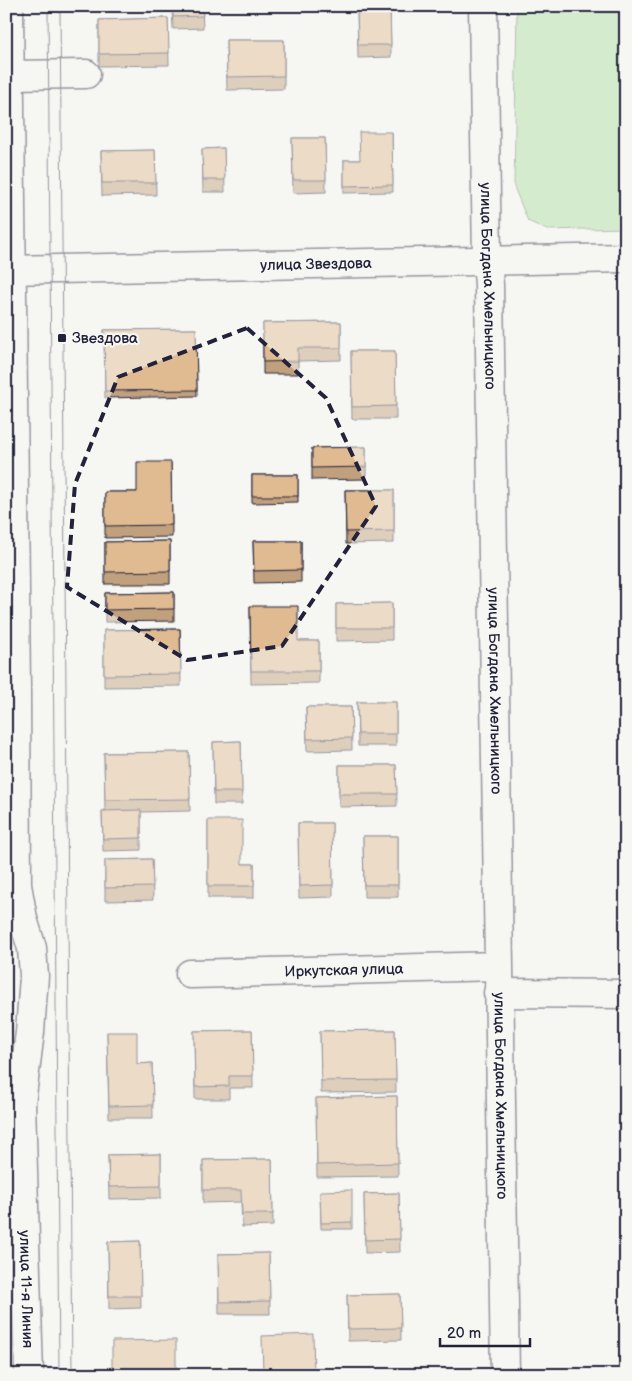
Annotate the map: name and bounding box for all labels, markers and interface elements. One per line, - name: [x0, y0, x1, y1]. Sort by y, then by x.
- street label: улица Богдана Хмельницкого: [476, 182, 500, 390]
- street label: улица Звездова: [260, 254, 372, 275]
- place label: Звездова: [72, 329, 138, 348]
- marker: Звездова: [56, 332, 68, 344]
- street label: улица Богдана Хмельницкого: [483, 587, 505, 795]
- street label: Иркутская улица: [284, 959, 404, 982]
- street label: улица Богдана Хмельницкого: [489, 992, 511, 1200]
- street label: улица 11-я Линия: [15, 1230, 37, 1349]
- scale bar: [440, 1316, 530, 1348]
- text: 20 m: [447, 1324, 481, 1343]

